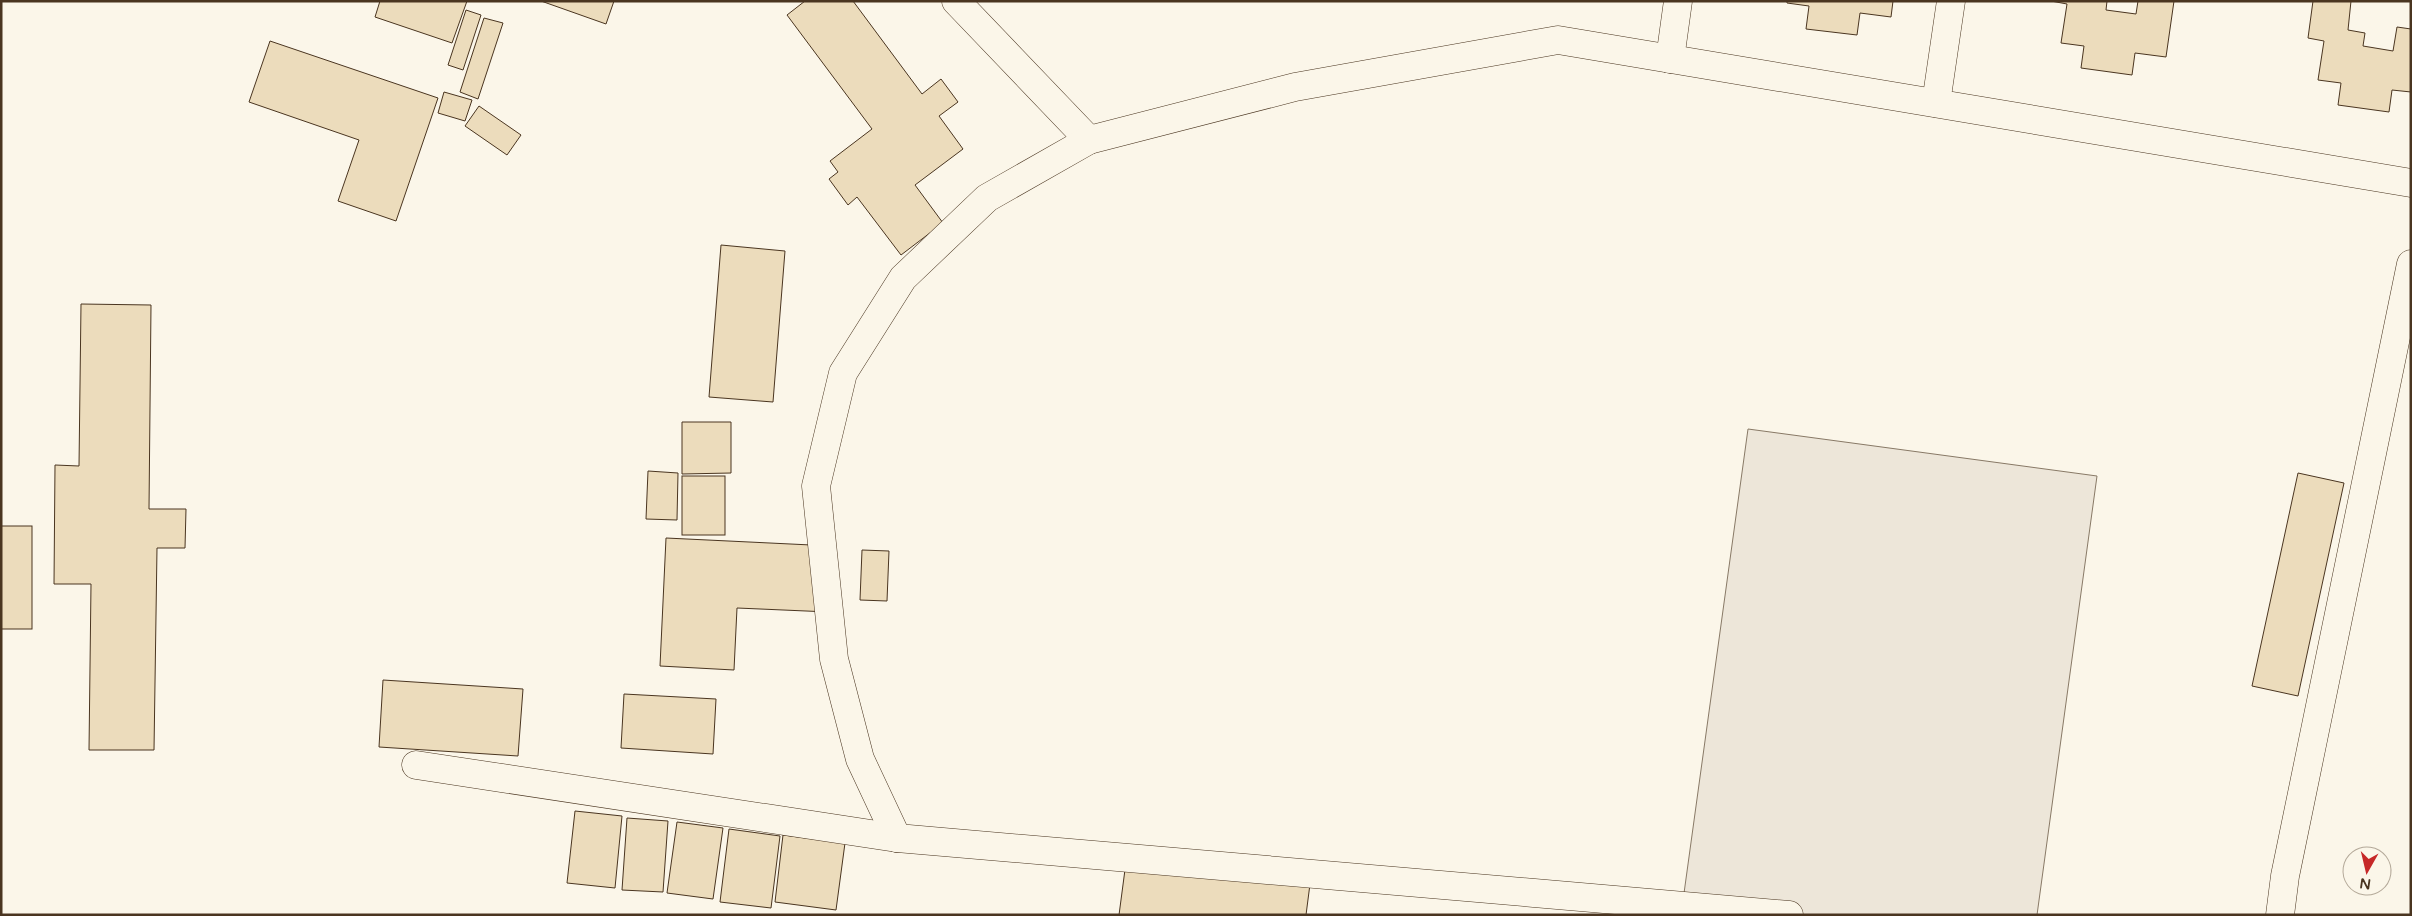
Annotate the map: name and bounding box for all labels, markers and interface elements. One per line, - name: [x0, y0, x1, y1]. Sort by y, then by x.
- north arrow: [2342, 846, 2392, 896]
- text: N: [2359, 874, 2372, 893]

